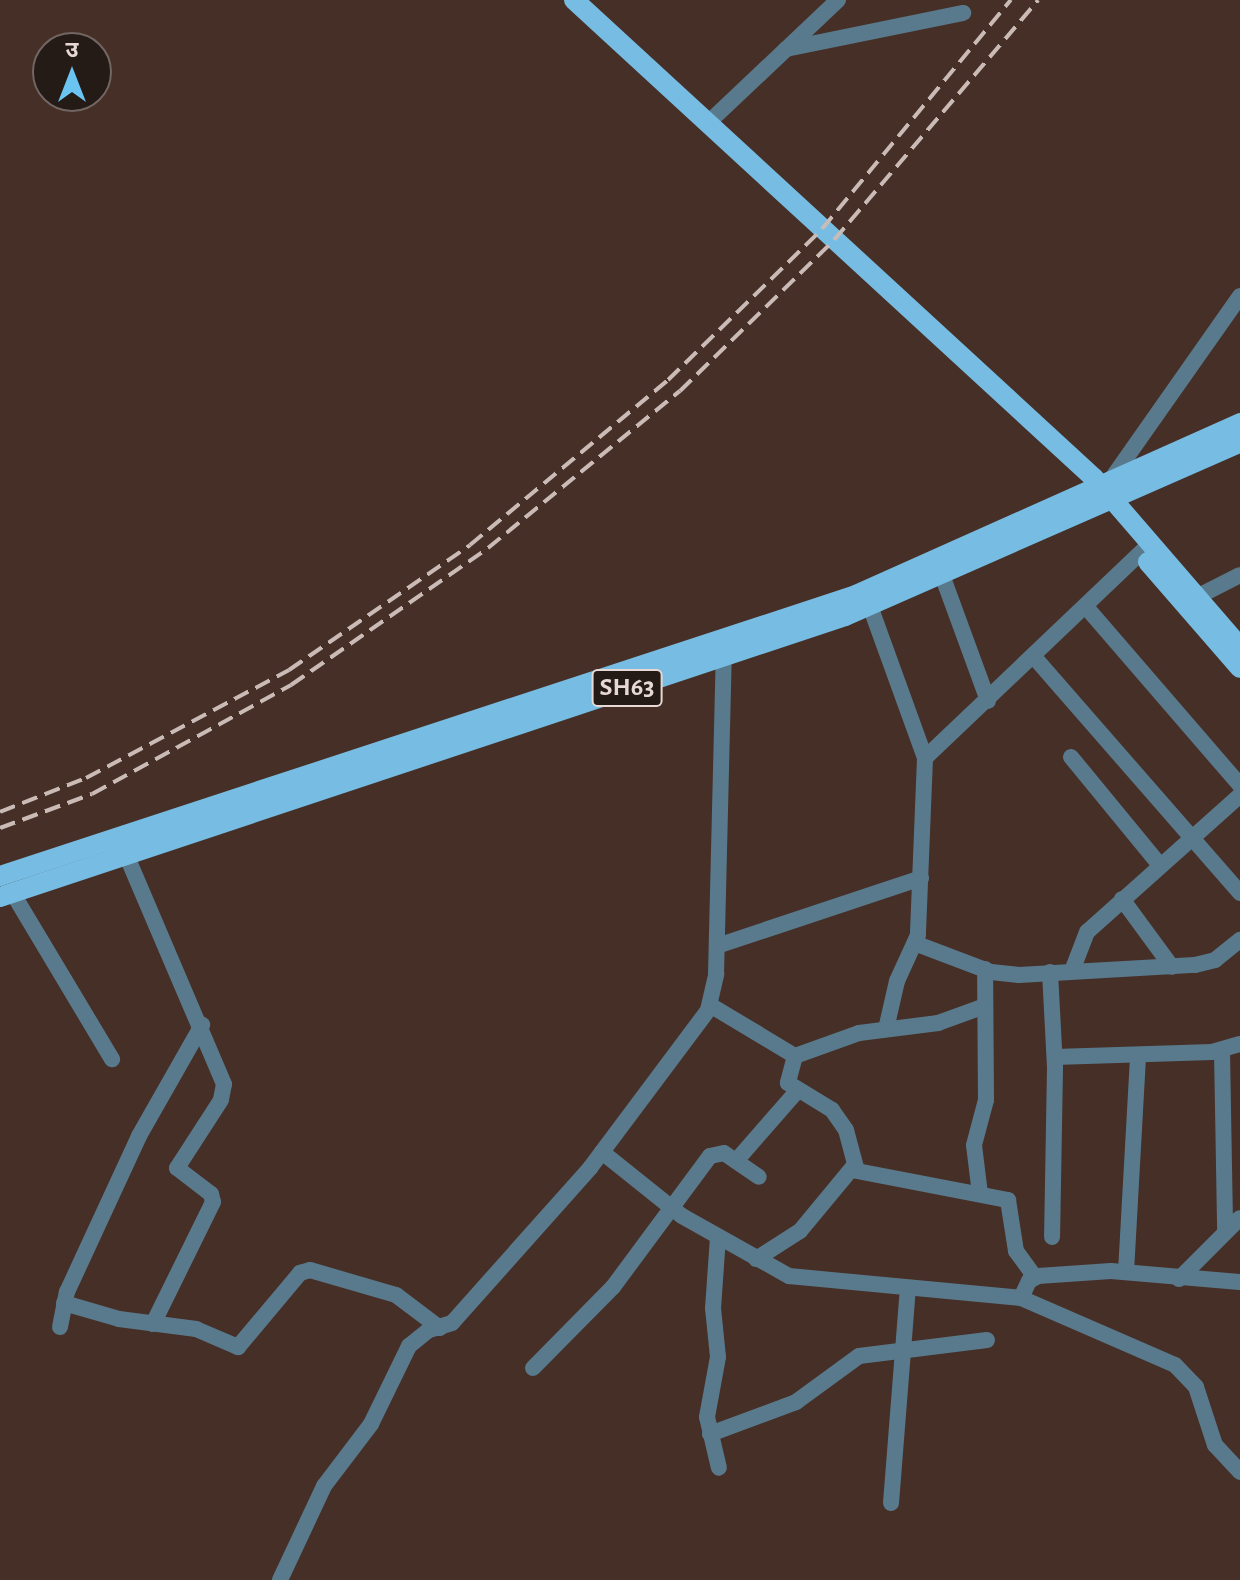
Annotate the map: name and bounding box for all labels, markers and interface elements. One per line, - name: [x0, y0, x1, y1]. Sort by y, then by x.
- north arrow: [32, 32, 112, 112]
- text: उ: [66, 39, 78, 61]
- road number: SH63: [591, 666, 663, 710]

